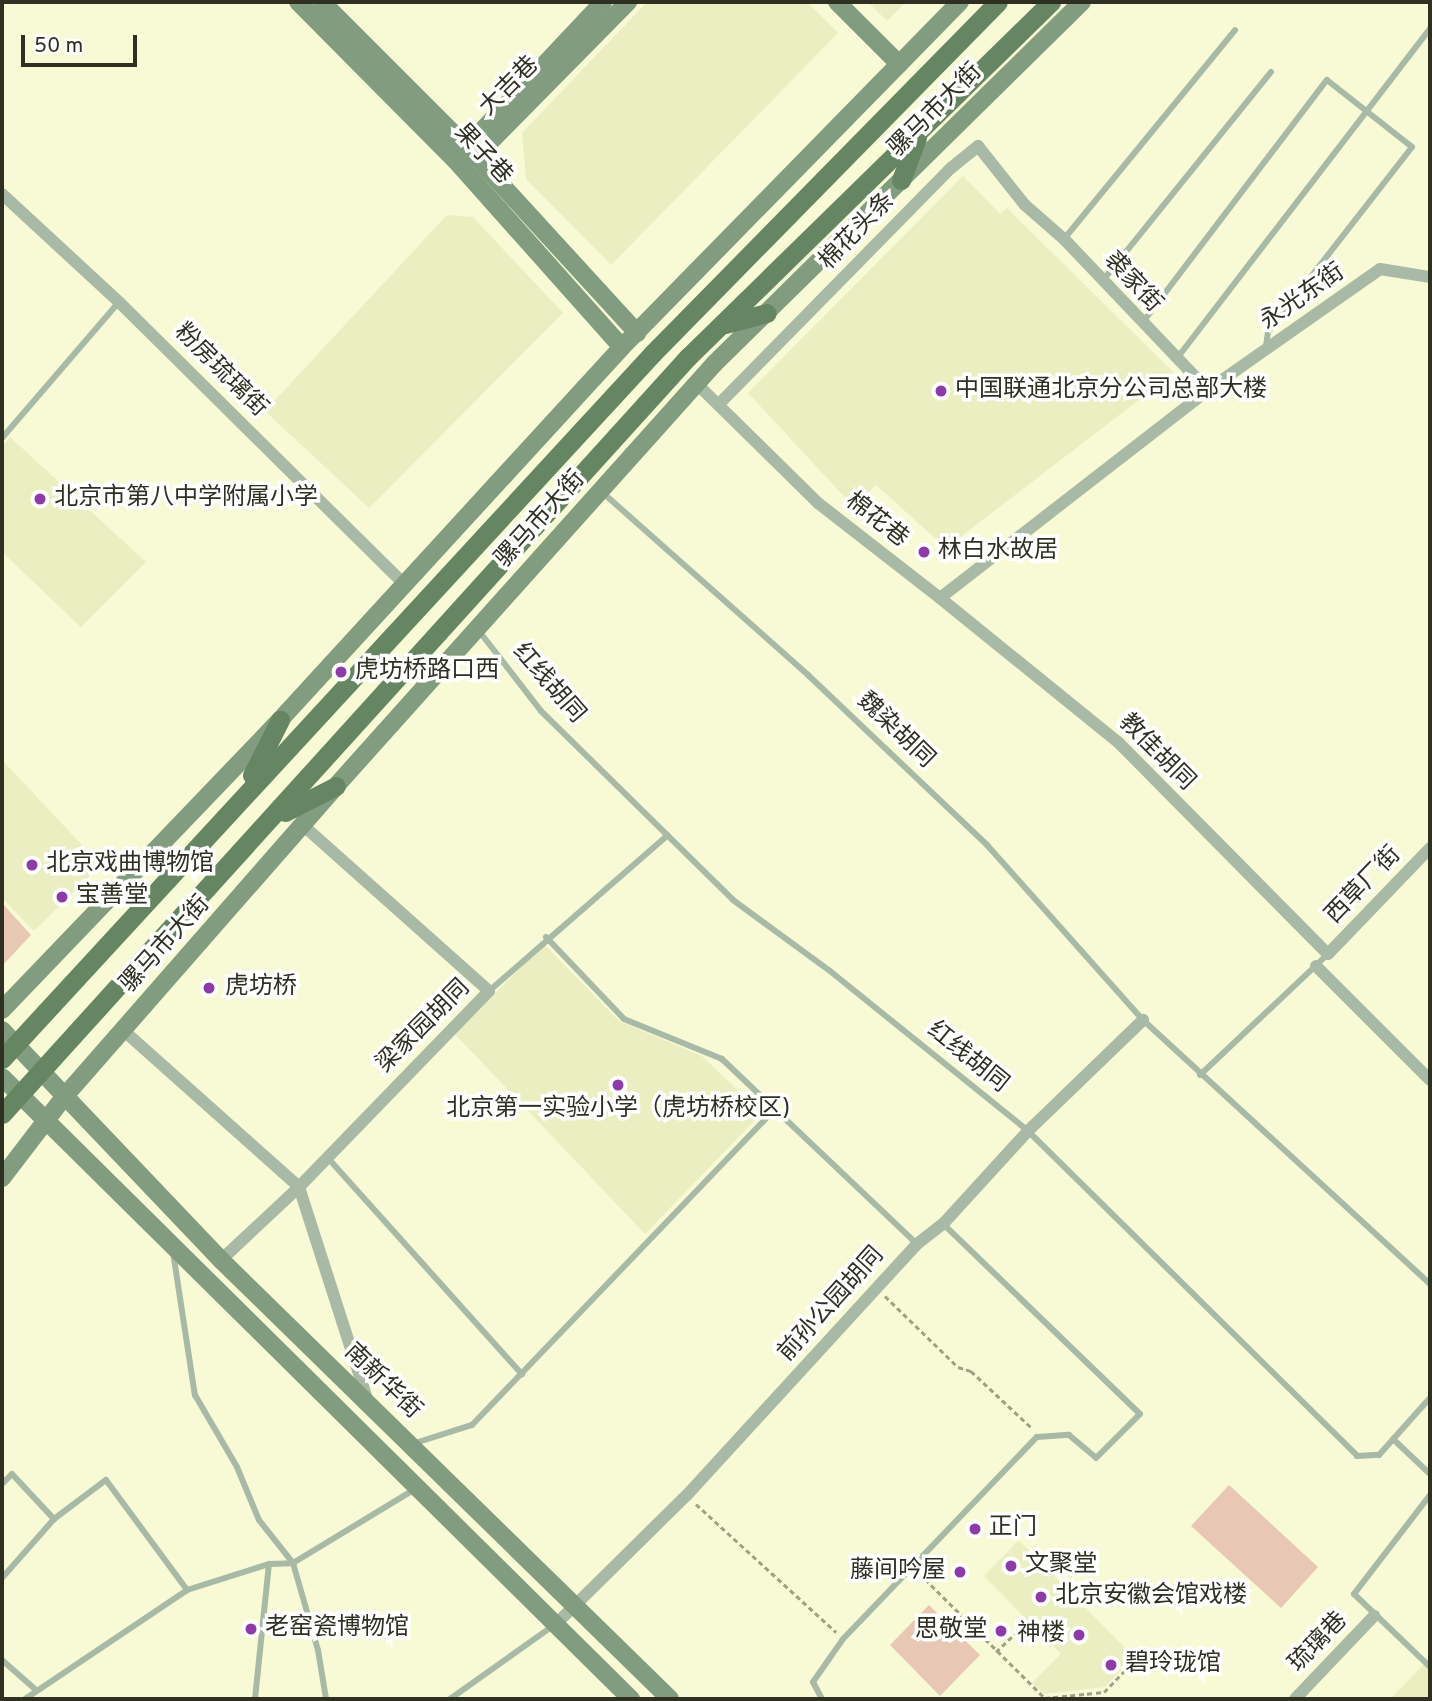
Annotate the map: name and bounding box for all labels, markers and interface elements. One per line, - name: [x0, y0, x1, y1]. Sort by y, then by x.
- scale bar: [24, 21, 140, 65]
- text: 50 m: [34, 33, 83, 60]
- street label: 大吉巷: [474, 51, 546, 123]
- street label: 骡马市大街: [883, 58, 989, 164]
- street label: 果子巷: [447, 119, 517, 191]
- street label: 棉花头条: [814, 187, 902, 277]
- street label: 裘家街: [1097, 247, 1167, 319]
- street label: 永光东街: [1255, 259, 1351, 337]
- street label: 粉房琉璃街: [167, 318, 273, 424]
- place label: 中国联通北京分公司总部大楼: [955, 377, 1267, 405]
- marker: 中国联通北京分公司总部大楼: [933, 383, 949, 399]
- street label: 骡马市大街: [490, 466, 592, 574]
- place label: 北京市第八中学附属小学: [54, 485, 318, 513]
- street label: 棉花巷: [839, 487, 913, 555]
- marker: 北京市第八中学附属小学: [32, 491, 48, 507]
- place label: 林白水故居: [938, 538, 1058, 566]
- marker: 林白水故居: [916, 544, 932, 560]
- street label: 红线胡同: [506, 638, 590, 730]
- place label: 虎坊桥路口西: [355, 658, 499, 686]
- marker: 虎坊桥路口西: [333, 664, 349, 680]
- street label: 魏染胡同: [850, 687, 940, 775]
- street label: 教佳胡同: [1112, 709, 1200, 797]
- street label: 西草厂街: [1320, 841, 1408, 931]
- place label: 北京戏曲博物馆: [46, 851, 214, 879]
- marker: 北京戏曲博物馆: [24, 857, 40, 873]
- place label: 宝善堂: [76, 883, 148, 911]
- marker: 宝善堂: [54, 889, 70, 905]
- street label: 骡马市大街: [115, 891, 217, 999]
- place label: 虎坊桥: [225, 974, 297, 1002]
- street label: 梁家园胡同: [371, 974, 477, 1080]
- marker: 虎坊桥: [199, 978, 219, 998]
- street label: 红线胡同: [921, 1017, 1013, 1099]
- marker: 北京第一实验小学（虎坊桥校区): [610, 1077, 626, 1093]
- place label: 北京第一实验小学（虎坊桥校区): [446, 1096, 790, 1124]
- street label: 前孙公园胡同: [773, 1242, 891, 1368]
- street label: 南新华街: [337, 1338, 427, 1426]
- place label: 正门: [989, 1515, 1037, 1543]
- marker: 正门: [967, 1521, 983, 1537]
- place label: 文聚堂: [1025, 1552, 1097, 1580]
- place label: 藤间吟屋: [850, 1558, 946, 1586]
- marker: 文聚堂: [1003, 1558, 1019, 1574]
- marker: 藤间吟屋: [952, 1564, 968, 1580]
- place label: 北京安徽会馆戏楼: [1055, 1583, 1247, 1611]
- marker: 北京安徽会馆戏楼: [1033, 1589, 1049, 1605]
- street label: 琉璃巷: [1284, 1607, 1354, 1679]
- place label: 老窑瓷博物馆: [265, 1615, 409, 1643]
- place label: 思敬堂: [915, 1617, 987, 1645]
- marker: 老窑瓷博物馆: [243, 1621, 259, 1637]
- place label: 神楼: [1017, 1621, 1065, 1649]
- marker: 思敬堂: [993, 1623, 1009, 1639]
- marker: 神楼: [1071, 1627, 1087, 1643]
- place label: 碧玲珑馆: [1125, 1651, 1221, 1679]
- marker: 碧玲珑馆: [1103, 1657, 1119, 1673]

